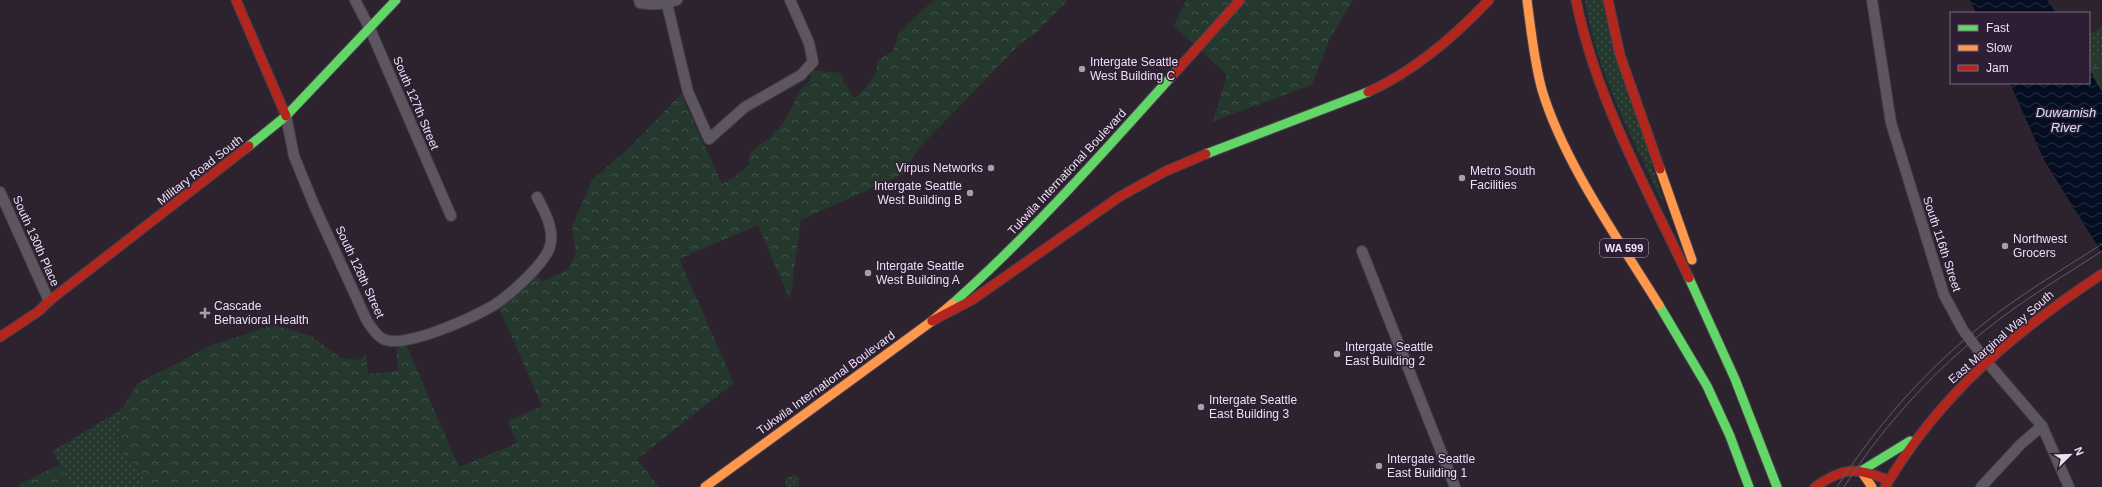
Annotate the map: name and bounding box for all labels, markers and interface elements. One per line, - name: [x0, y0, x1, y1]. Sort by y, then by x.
- legend: [1950, 12, 2090, 84]
- text: Fast: [1986, 21, 2010, 35]
- text: Slow: [1986, 41, 2012, 55]
- street label: South 127th Street: [390, 54, 442, 152]
- place label: Intergate Seattle West Building C: [1090, 55, 1178, 83]
- text: Jam: [1986, 61, 2009, 75]
- marker: Intergate Seattle West Building C: [1077, 64, 1087, 74]
- water label: Duwamish River: [2036, 105, 2096, 135]
- street label: Tukwila International Boulevard: [1005, 106, 1129, 238]
- street label: Military Road South: [154, 132, 246, 208]
- place label: Virpus Networks: [896, 161, 983, 175]
- marker: Virpus Networks: [986, 163, 996, 173]
- place label: Metro South Facilities: [1470, 164, 1535, 192]
- marker: Metro South Facilities: [1457, 173, 1467, 183]
- place label: Intergate Seattle West Building B: [874, 179, 962, 207]
- marker: Intergate Seattle West Building B: [965, 188, 975, 198]
- street label: South 130th Place: [10, 193, 62, 289]
- street label: South 116th Street: [1920, 195, 1964, 294]
- street label: South 128th Street: [333, 224, 388, 321]
- place label: Northwest Grocers: [2013, 232, 2068, 260]
- road number: WA 599: [1600, 239, 1648, 257]
- marker: Northwest Grocers: [2000, 241, 2010, 251]
- place label: Intergate Seattle West Building A: [876, 259, 964, 287]
- marker: Intergate Seattle West Building A: [863, 268, 873, 278]
- street label: East Marginal Way South: [1945, 287, 2057, 387]
- place label: Cascade Behavioral Health: [214, 299, 309, 327]
- marker: Cascade Behavioral Health: [199, 307, 211, 319]
- street label: Tukwila International Boulevard: [754, 328, 898, 438]
- place label: Intergate Seattle East Building 2: [1345, 340, 1433, 368]
- marker: Intergate Seattle East Building 2: [1332, 349, 1342, 359]
- place label: Intergate Seattle East Building 3: [1209, 393, 1297, 421]
- marker: Intergate Seattle East Building 3: [1196, 402, 1206, 412]
- north arrow: [2050, 435, 2090, 475]
- text: N: [2072, 445, 2086, 457]
- place label: Intergate Seattle East Building 1: [1387, 452, 1475, 480]
- marker: Intergate Seattle East Building 1: [1374, 461, 1384, 471]

